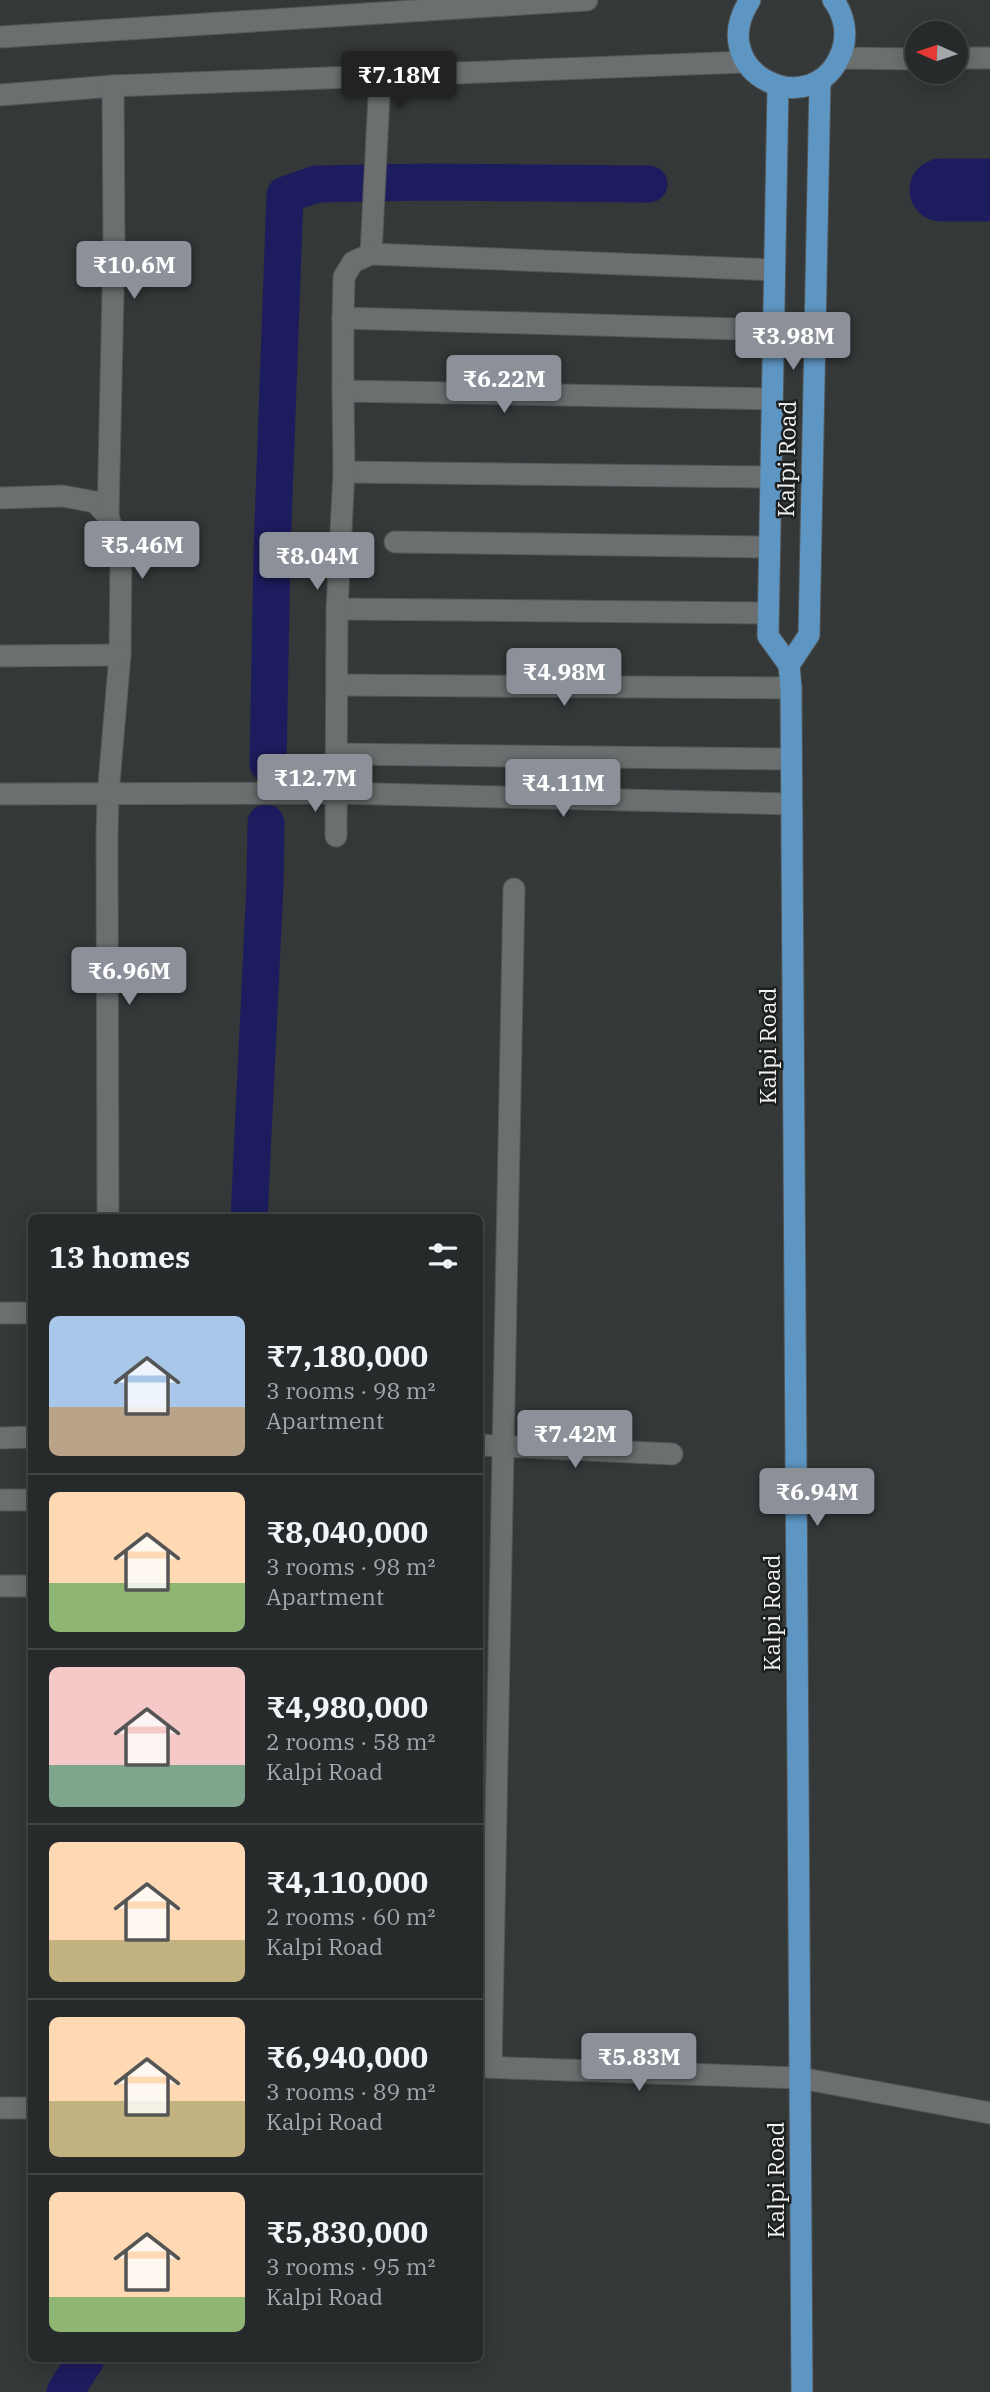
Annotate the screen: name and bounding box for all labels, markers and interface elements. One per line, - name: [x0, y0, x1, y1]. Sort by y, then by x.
- north arrow: [905, 21, 968, 84]
- map controls: [905, 21, 968, 84]
- pin: ₹7.18M: [342, 52, 456, 111]
- text: ₹7.18M: [357, 59, 441, 89]
- pin: ₹10.6M: [77, 242, 191, 301]
- text: ₹10.6M: [92, 249, 176, 279]
- pin: ₹3.98M: [736, 312, 850, 372]
- text: ₹3.98M: [751, 320, 835, 350]
- pin: ₹6.22M: [447, 356, 561, 415]
- text: ₹6.22M: [462, 363, 546, 393]
- street label: Kalpi Road: [770, 400, 802, 518]
- pin: ₹5.46M: [85, 522, 199, 581]
- text: ₹5.46M: [100, 529, 184, 559]
- pin: ₹8.04M: [260, 532, 374, 592]
- text: ₹8.04M: [275, 540, 359, 570]
- pin: ₹4.98M: [507, 648, 621, 708]
- text: ₹4.98M: [522, 656, 606, 686]
- pin: ₹12.7M: [258, 754, 372, 814]
- pin: ₹4.11M: [506, 760, 620, 819]
- text: ₹12.7M: [273, 762, 357, 792]
- text: ₹4.11M: [521, 767, 605, 797]
- pin: ₹6.96M: [72, 948, 186, 1007]
- text: ₹6.96M: [87, 955, 171, 985]
- street label: Kalpi Road: [752, 988, 782, 1104]
- text: 13 homes: [49, 1237, 190, 1276]
- icon: filters: [424, 1237, 462, 1275]
- text: ₹7,180,000: [266, 1336, 428, 1375]
- icon: home: [105, 1344, 189, 1428]
- text: 3 rooms · 98 m²: [266, 1375, 436, 1405]
- text: Apartment: [266, 1405, 384, 1435]
- pin: ₹7.42M: [518, 1410, 632, 1470]
- text: ₹7.42M: [533, 1418, 617, 1448]
- pin: ₹6.94M: [760, 1468, 874, 1528]
- text: ₹6.94M: [775, 1476, 859, 1506]
- text: ₹8,040,000: [266, 1512, 428, 1551]
- icon: home: [105, 1520, 189, 1604]
- text: 3 rooms · 98 m²: [266, 1551, 436, 1581]
- street label: Kalpi Road: [756, 1555, 786, 1671]
- text: Apartment: [266, 1581, 384, 1611]
- text: ₹4,980,000: [266, 1687, 428, 1726]
- icon: home: [105, 1695, 189, 1779]
- text: 2 rooms · 58 m²: [266, 1726, 436, 1756]
- text: Kalpi Road: [266, 1756, 383, 1786]
- text: ₹4,110,000: [266, 1862, 428, 1901]
- icon: home: [105, 1870, 189, 1954]
- text: 2 rooms · 60 m²: [266, 1901, 436, 1931]
- text: Kalpi Road: [266, 1931, 383, 1961]
- pin: ₹5.83M: [582, 2034, 696, 2093]
- text: ₹6,940,000: [266, 2037, 428, 2076]
- text: ₹5.83M: [597, 2041, 681, 2071]
- icon: home: [105, 2045, 189, 2129]
- text: 3 rooms · 89 m²: [266, 2076, 436, 2106]
- text: Kalpi Road: [266, 2106, 383, 2136]
- street label: Kalpi Road: [760, 2122, 790, 2238]
- text: ₹5,830,000: [266, 2212, 428, 2251]
- icon: home: [105, 2220, 189, 2304]
- text: 3 rooms · 95 m²: [266, 2251, 436, 2281]
- text: Kalpi Road: [266, 2281, 383, 2311]

